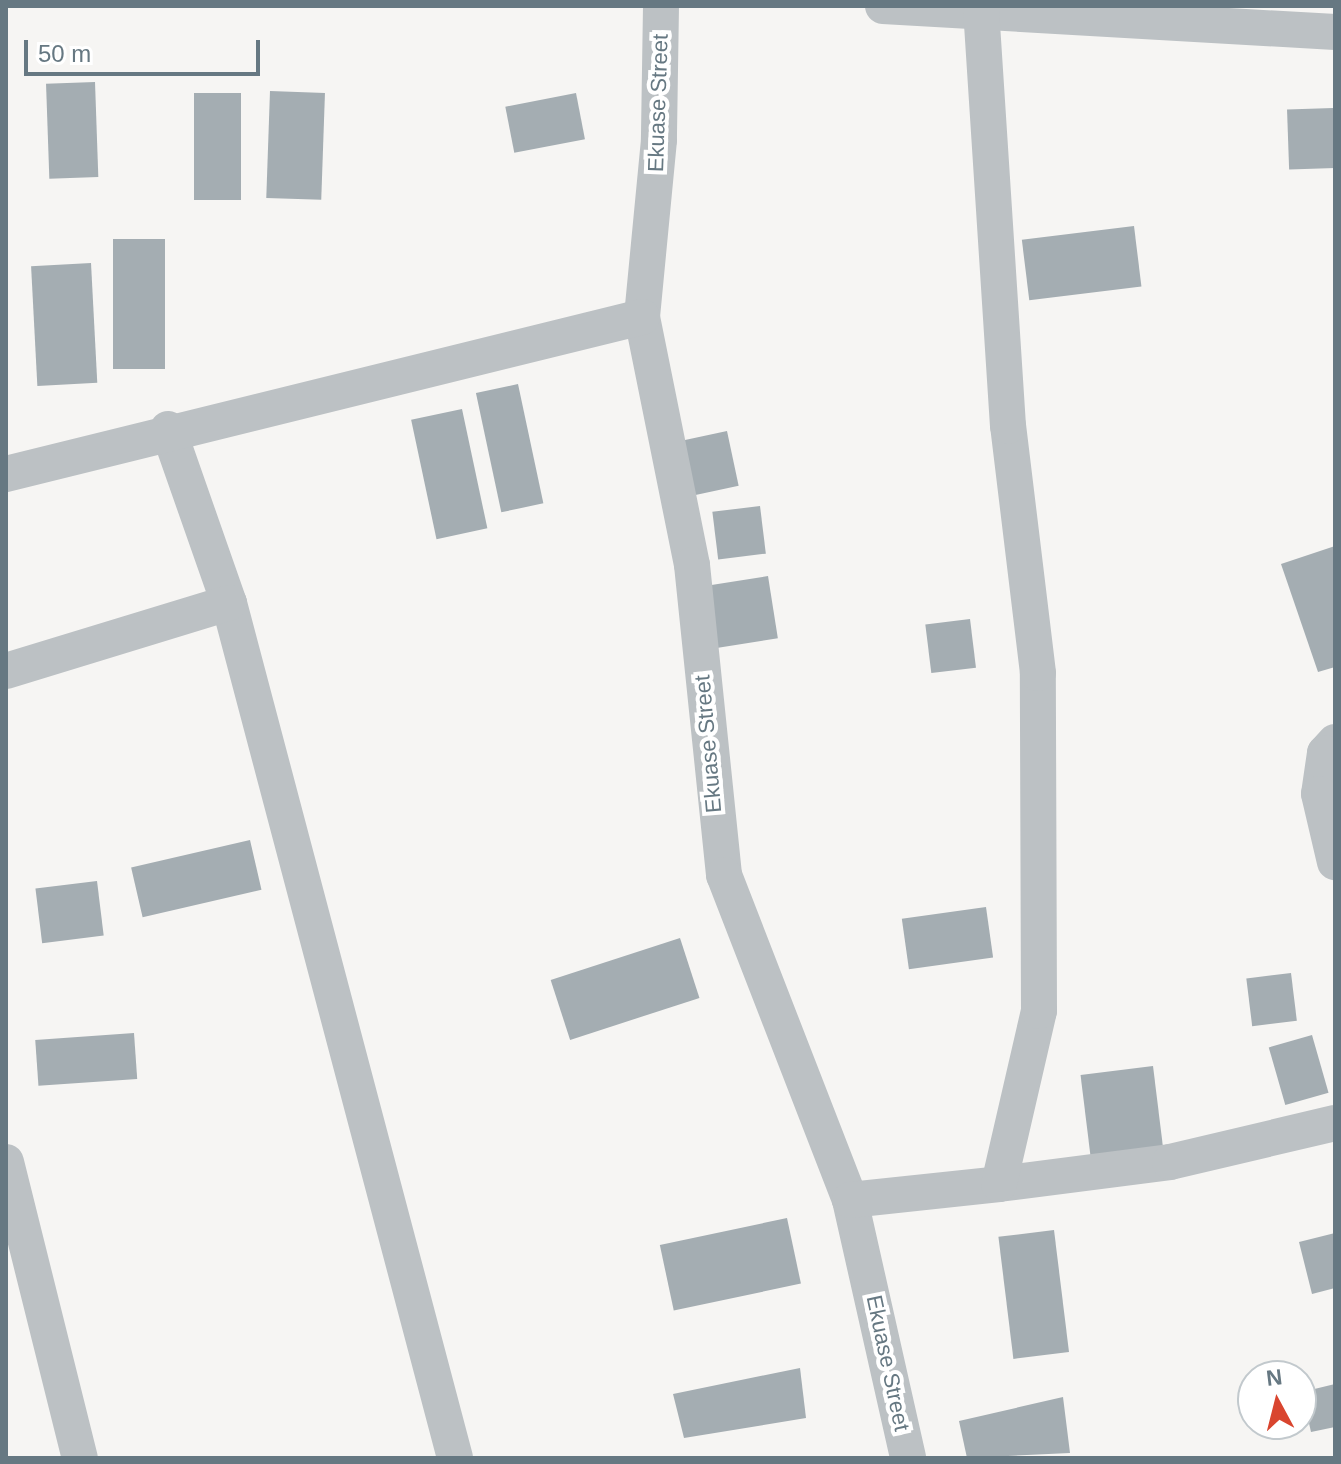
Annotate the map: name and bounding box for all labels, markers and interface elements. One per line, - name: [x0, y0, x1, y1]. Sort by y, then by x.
- scale bar: [28, 24, 264, 74]
- street label: Ekuase Street: [642, 33, 674, 173]
- text: 50 m: [38, 40, 91, 67]
- street label: Ekuase Street: [689, 674, 727, 814]
- street label: Ekuase Street: [861, 1293, 915, 1433]
- north arrow: [1237, 1360, 1317, 1440]
- text: N: [1265, 1364, 1284, 1391]

